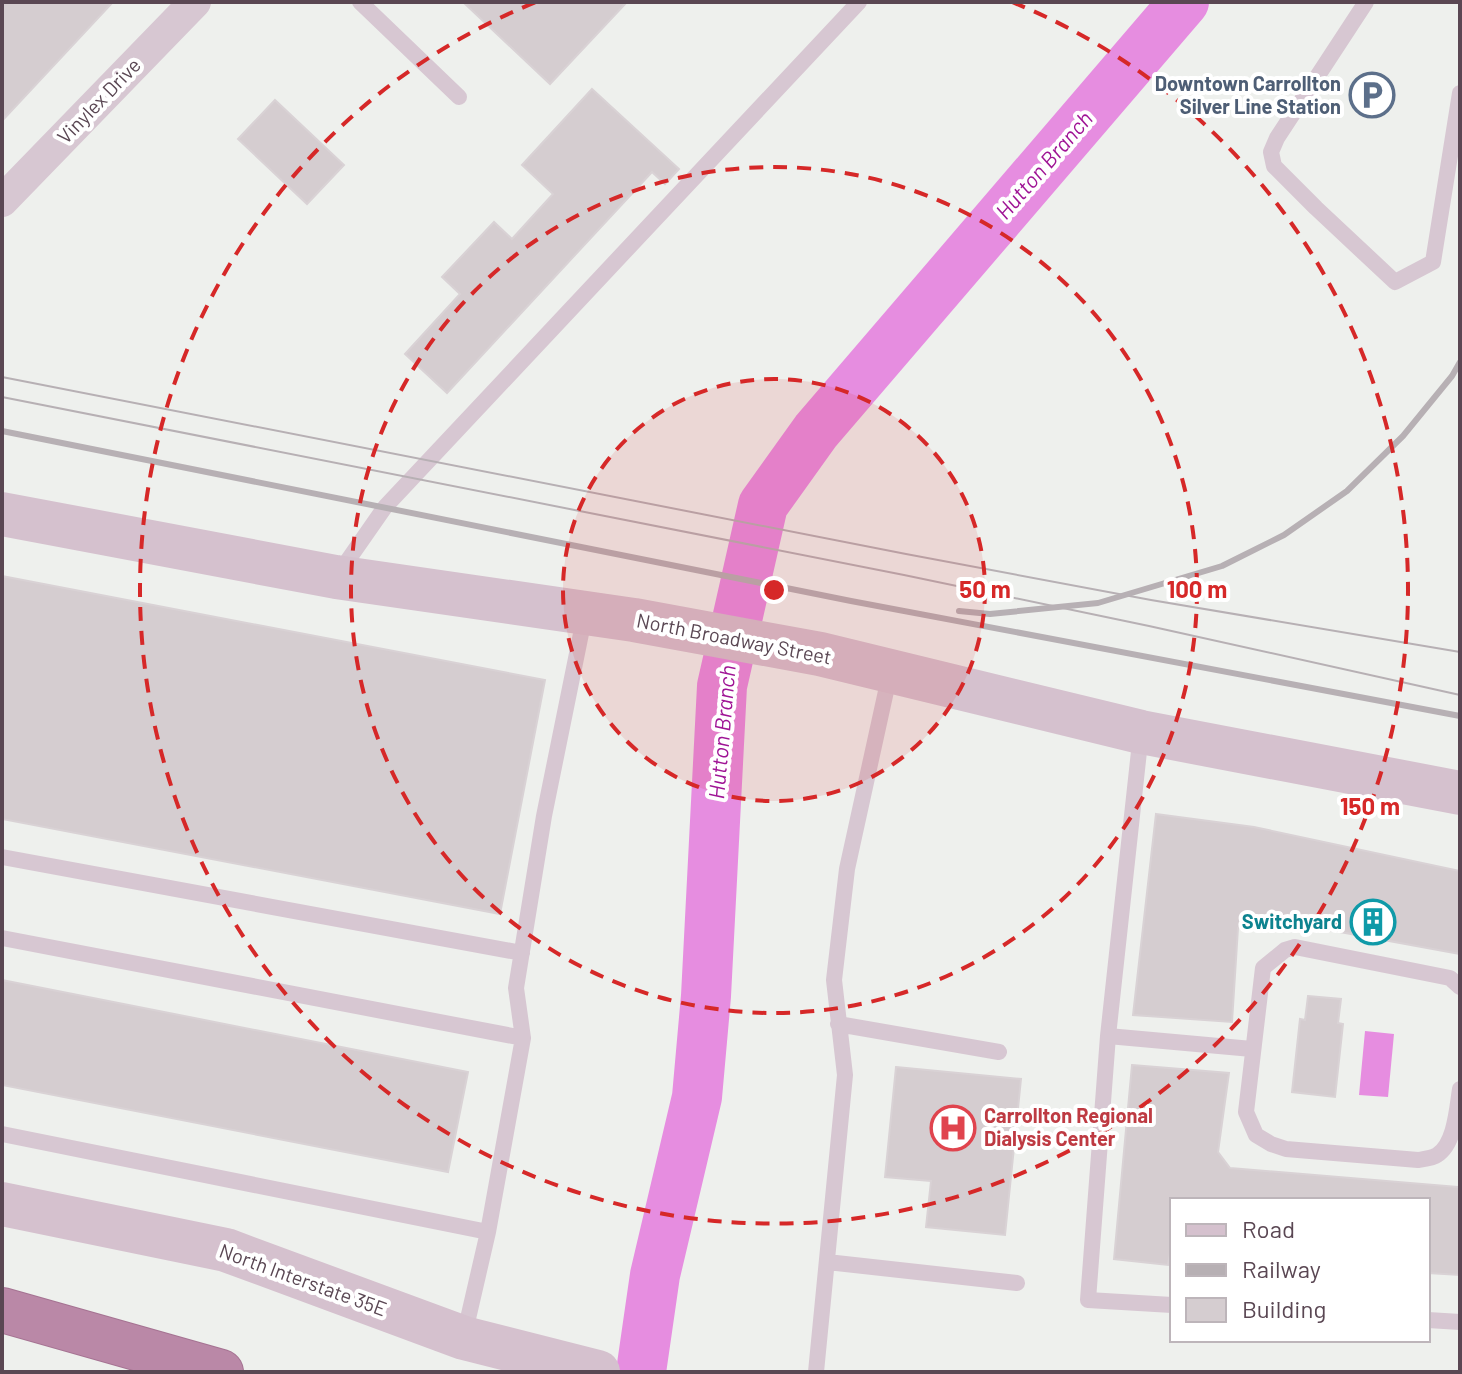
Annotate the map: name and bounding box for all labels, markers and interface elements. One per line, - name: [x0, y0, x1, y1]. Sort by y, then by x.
- street label: Vinylex Drive: [52, 52, 145, 148]
- place label: Downtown Carrollton Silver Line Station: [1155, 71, 1341, 118]
- parking icon: Downtown Carrollton Silver Line Station: [1348, 71, 1396, 119]
- water label: Hutton Branch: [989, 105, 1097, 224]
- text: 50 m: [959, 574, 1011, 603]
- text: 100 m: [1167, 574, 1227, 603]
- centre of rings: [760, 576, 788, 604]
- street label: North Broadway Street: [635, 607, 834, 669]
- water label: Hutton Branch: [702, 664, 740, 800]
- text: 150 m: [1340, 791, 1400, 820]
- building icon: Switchyard: [1349, 898, 1397, 946]
- place label: Switchyard: [1242, 909, 1342, 933]
- place label: Carrollton Regional Dialysis Center: [984, 1103, 1153, 1150]
- hospital icon: Carrollton Regional Dialysis Center: [929, 1104, 977, 1152]
- legend: [1170, 1198, 1430, 1342]
- text: Road: [1242, 1214, 1295, 1243]
- street label: North Interstate 35E: [216, 1238, 390, 1320]
- text: Railway: [1242, 1254, 1321, 1283]
- text: Building: [1242, 1294, 1326, 1323]

